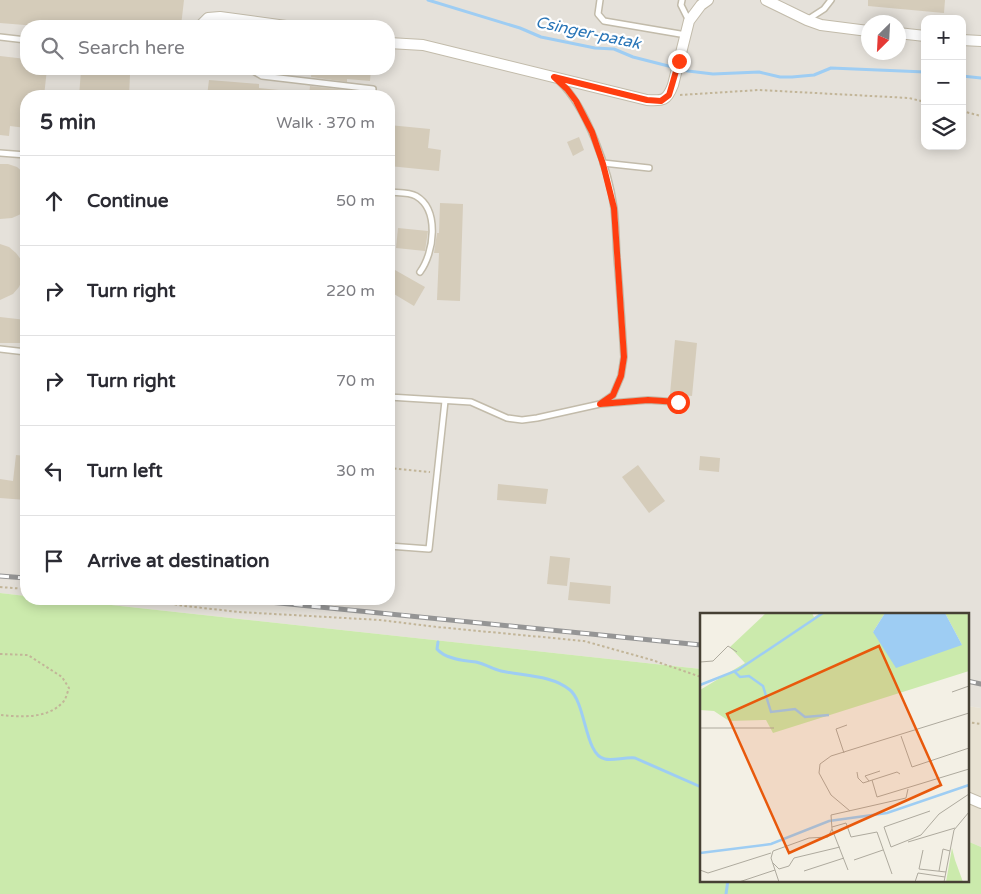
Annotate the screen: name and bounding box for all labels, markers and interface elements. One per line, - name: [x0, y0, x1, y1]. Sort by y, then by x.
- water label: Csinger-patak: [534, 12, 644, 54]
- north arrow: [861, 15, 906, 60]
- map controls: [921, 15, 966, 150]
- button: +: [921, 15, 966, 60]
- search box: [20, 20, 395, 75]
- icon: search: [38, 34, 66, 62]
- text: Search here: [78, 37, 185, 59]
- route end: [668, 50, 691, 73]
- button: −: [921, 60, 966, 105]
- button: layers: [921, 105, 966, 150]
- text: 5 min: [40, 110, 96, 135]
- text: Walk · 370 m: [276, 113, 375, 133]
- icon: ahead: [40, 187, 68, 215]
- text: Continue: [87, 190, 169, 212]
- text: 50 m: [336, 191, 375, 211]
- icon: right: [40, 277, 68, 305]
- text: Turn right: [87, 280, 175, 302]
- text: 220 m: [326, 281, 375, 301]
- icon: right: [40, 367, 68, 395]
- text: Turn right: [87, 370, 175, 392]
- text: 70 m: [336, 371, 375, 391]
- route start: [667, 391, 690, 414]
- icon: left: [40, 457, 68, 485]
- text: Turn left: [87, 460, 163, 482]
- text: 30 m: [336, 461, 375, 481]
- icon: arrive: [40, 547, 68, 575]
- text: Arrive at destination: [87, 550, 270, 572]
- inset map: [700, 613, 968, 882]

